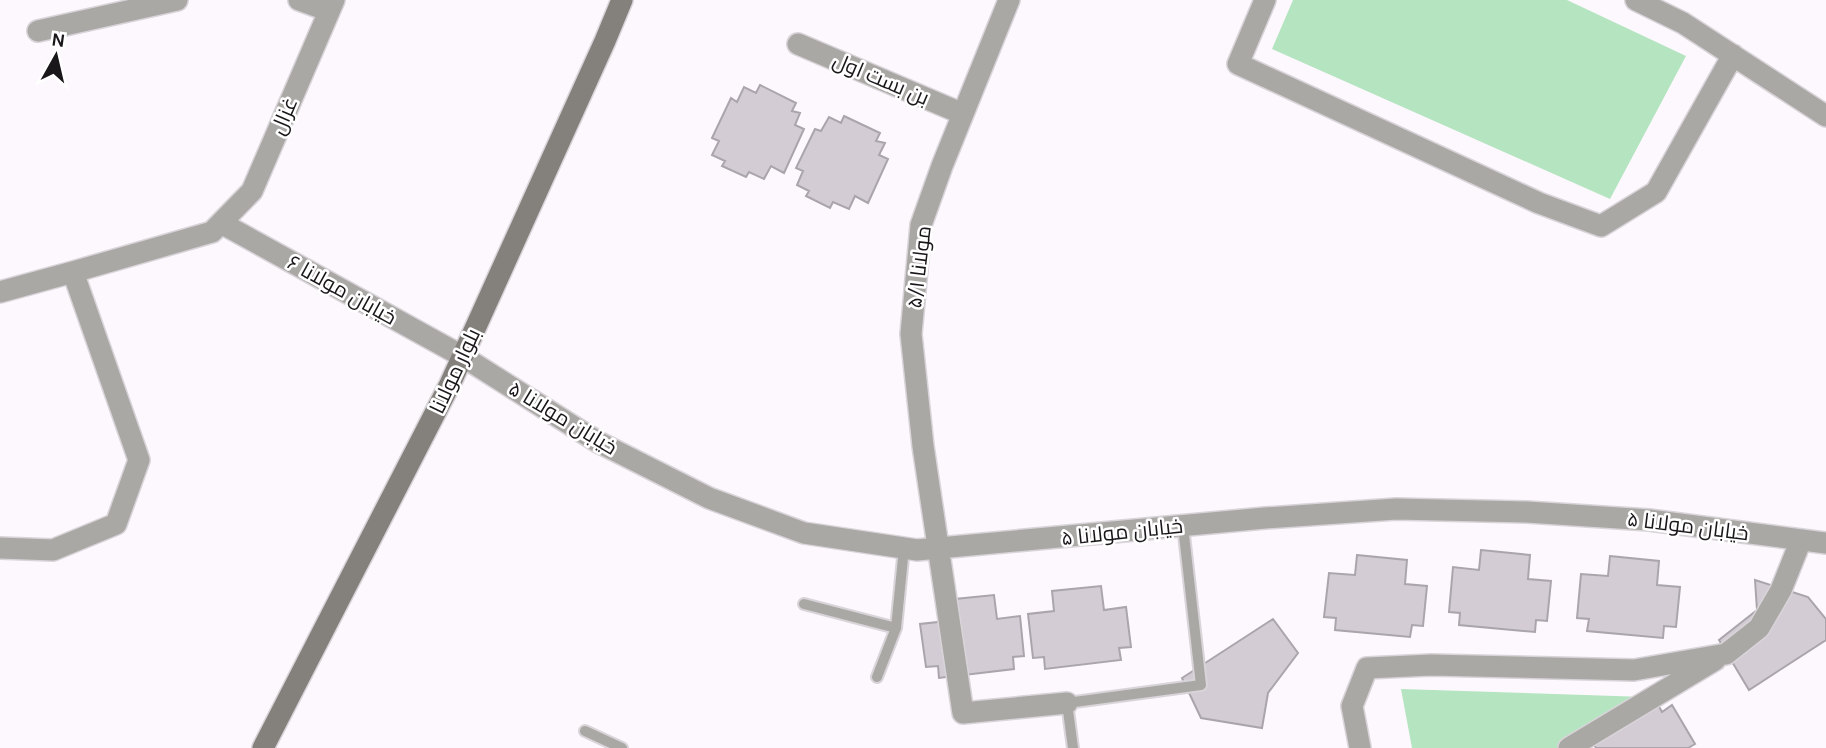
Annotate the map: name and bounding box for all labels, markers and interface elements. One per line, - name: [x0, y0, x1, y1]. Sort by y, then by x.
- north arrow: [21, 21, 91, 91]
- text: N: [50, 28, 67, 52]
- street label: بن بست اول: [829, 48, 933, 111]
- street label: غزال: [265, 94, 303, 139]
- street label: مولانا ۵/۱: [902, 224, 936, 310]
- street label: خیابان مولانا ۶: [283, 250, 401, 331]
- street label: بلوار مولانا: [425, 325, 485, 417]
- street label: خیابان مولانا ۵: [504, 376, 622, 461]
- street label: خیابان مولانا ۵: [1626, 507, 1750, 546]
- street label: خیابان مولانا ۵: [1060, 514, 1184, 551]

